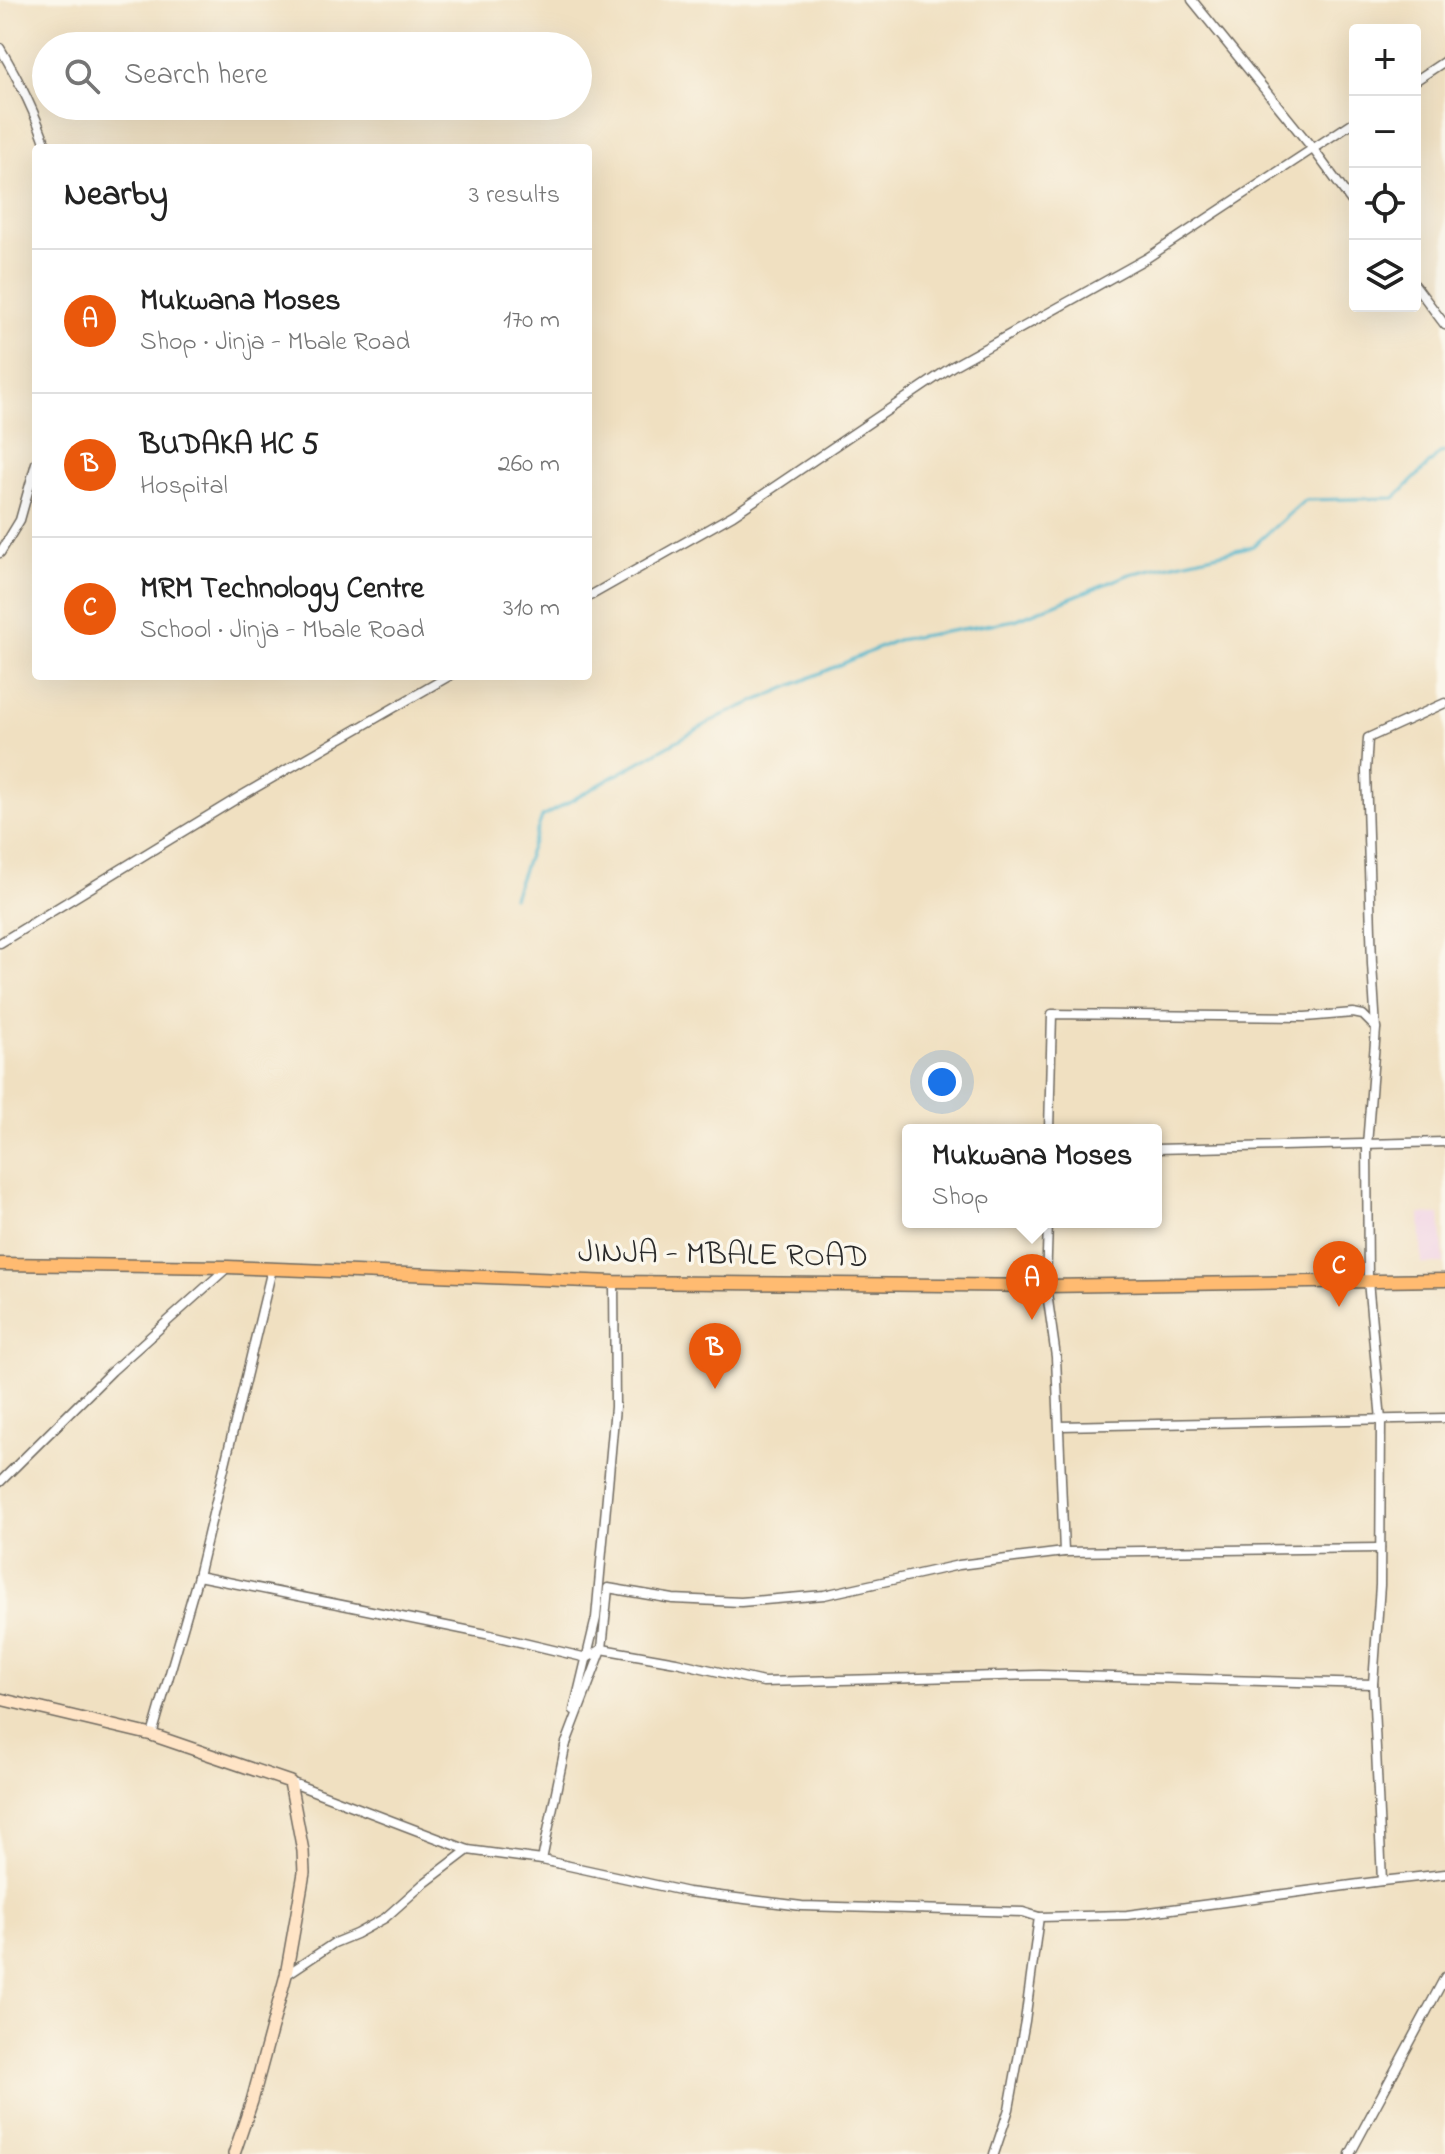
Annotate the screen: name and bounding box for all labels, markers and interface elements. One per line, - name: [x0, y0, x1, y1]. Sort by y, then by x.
- map controls: [1349, 24, 1421, 312]
- button: +: [1349, 24, 1421, 96]
- search box: [32, 32, 592, 120]
- icon: search: [60, 54, 104, 98]
- text: Search here: [124, 54, 268, 98]
- button: −: [1349, 96, 1421, 168]
- button: locate: [1349, 168, 1421, 240]
- text: Nearby: [64, 171, 168, 221]
- text: 3 results: [469, 177, 560, 215]
- button: layers: [1349, 240, 1421, 312]
- text: Mukwana Moses: [140, 280, 341, 324]
- text: A: [82, 302, 98, 340]
- text: 170 m: [503, 302, 560, 340]
- text: Shop · Jinja - Mbale Road: [140, 324, 410, 362]
- text: BUDAKA HC 5: [140, 424, 319, 468]
- text: B: [81, 446, 99, 484]
- text: 260 m: [498, 446, 560, 484]
- text: Hospital: [140, 468, 228, 506]
- text: MRM Technology Centre: [140, 568, 424, 612]
- text: C: [83, 590, 97, 628]
- text: 310 m: [503, 590, 560, 628]
- text: School · Jinja - Mbale Road: [140, 612, 425, 650]
- your location: [922, 1062, 962, 1102]
- popup: [902, 1124, 1162, 1228]
- text: Mukwana Moses: [932, 1135, 1132, 1179]
- text: Shop: [932, 1179, 988, 1217]
- street label: JINJA - MBALE ROAD: [578, 1230, 868, 1282]
- pin: C: [1313, 1241, 1365, 1307]
- pin: A: [1006, 1254, 1058, 1320]
- pin: B: [689, 1323, 741, 1389]

